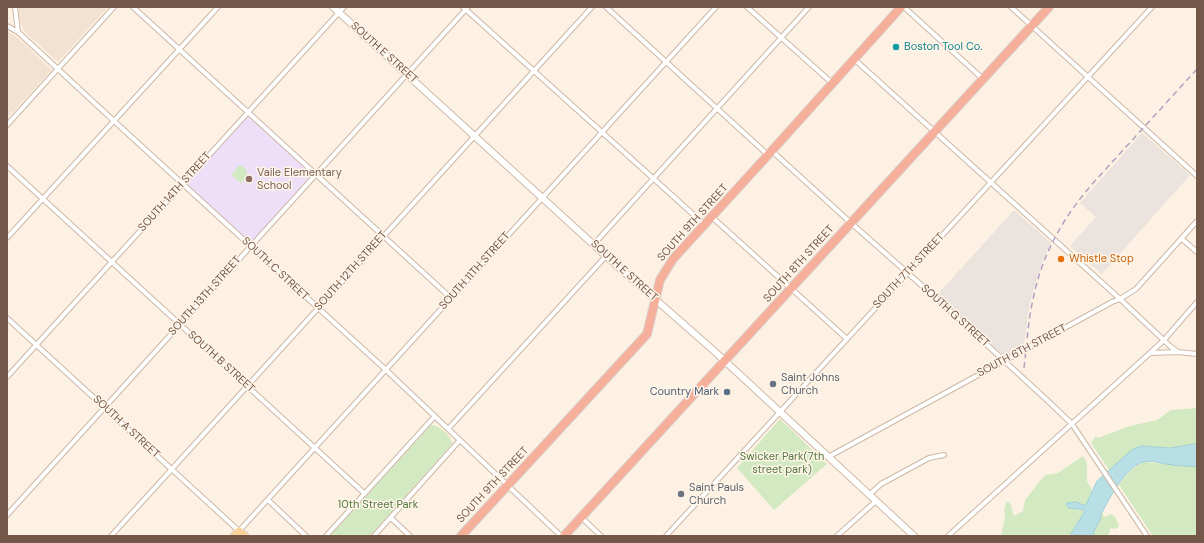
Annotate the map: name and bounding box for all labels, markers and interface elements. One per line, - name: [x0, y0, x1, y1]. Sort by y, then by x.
- street label: SOUTH E STREET: [348, 20, 420, 86]
- place label: Boston Tool Co.: [904, 40, 983, 54]
- marker: Boston Tool Co.: [891, 42, 901, 52]
- street label: SOUTH 14TH STREET: [136, 150, 214, 234]
- place label: Vaile Elementary School: [257, 166, 342, 192]
- marker: Vaile Elementary School: [244, 174, 254, 184]
- street label: SOUTH 9TH STREET: [655, 182, 731, 264]
- street label: SOUTH 8TH STREET: [761, 223, 837, 305]
- street label: SOUTH 12TH STREET: [312, 229, 390, 313]
- street label: SOUTH 11TH STREET: [437, 230, 513, 312]
- street label: SOUTH 7TH STREET: [871, 230, 947, 312]
- street label: SOUTH C STREET: [239, 235, 311, 303]
- street label: SOUTH E STREET: [588, 238, 660, 304]
- place label: Whistle Stop: [1069, 252, 1134, 266]
- street label: SOUTH 13TH STREET: [166, 254, 244, 338]
- marker: Whistle Stop: [1056, 254, 1066, 264]
- street label: SOUTH G STREET: [918, 282, 992, 350]
- street label: SOUTH 6TH STREET: [975, 322, 1069, 380]
- street label: SOUTH B STREET: [185, 328, 257, 396]
- place label: Saint Johns Church: [781, 371, 840, 397]
- marker: Saint Johns Church: [768, 379, 778, 389]
- place label: Country Mark: [650, 385, 719, 399]
- marker: Country Mark: [722, 387, 732, 397]
- street label: SOUTH A STREET: [90, 393, 162, 461]
- street label: SOUTH 9TH STREET: [454, 444, 532, 526]
- park label: Swicker Park(7th street park): [740, 450, 824, 476]
- place label: Saint Pauls Church: [689, 481, 744, 507]
- marker: Saint Pauls Church: [676, 489, 686, 499]
- park label: 10th Street Park: [338, 498, 418, 512]

